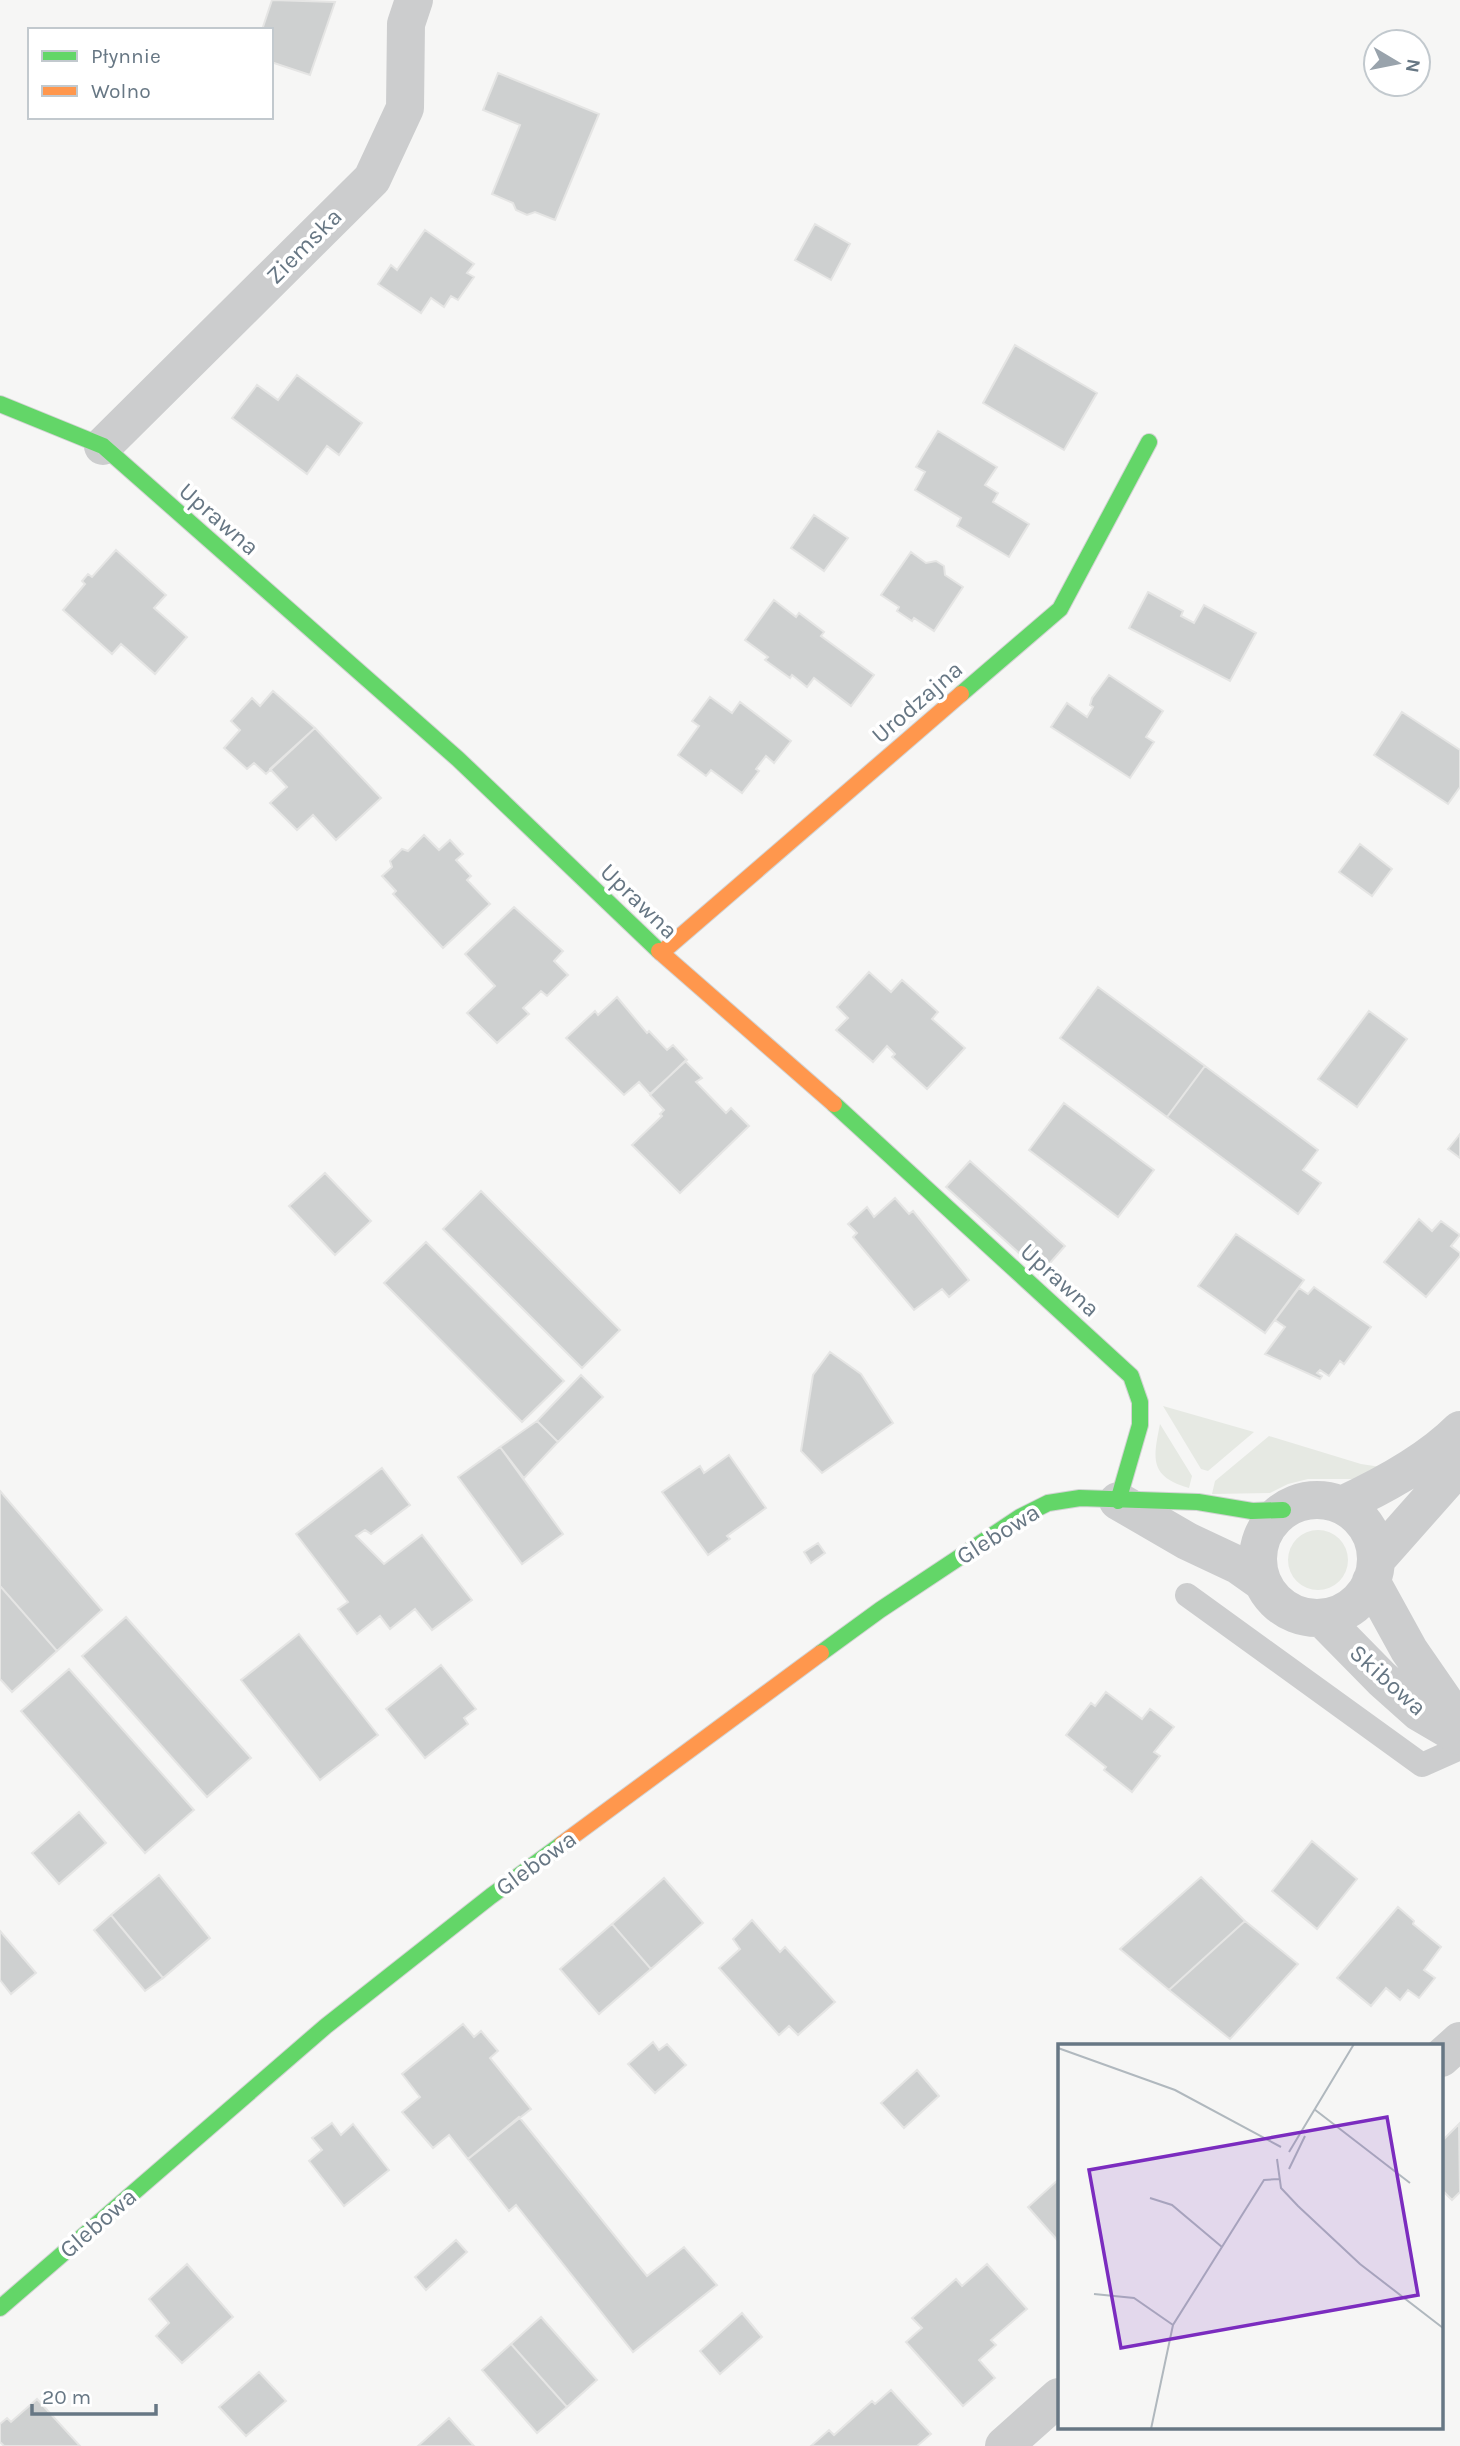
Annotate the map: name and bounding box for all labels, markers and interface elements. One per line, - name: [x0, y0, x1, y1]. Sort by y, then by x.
- legend: [28, 28, 273, 119]
- north arrow: [1362, 28, 1432, 98]
- text: Płynnie: [91, 44, 161, 68]
- text: N: [1401, 57, 1425, 74]
- text: Wolno: [91, 79, 151, 103]
- street label: Ziemska: [260, 202, 348, 290]
- street label: Uprawna: [173, 477, 265, 561]
- street label: Urodzajna: [866, 655, 968, 749]
- street label: Uprawna: [594, 857, 684, 945]
- street label: Uprawna: [1015, 1237, 1105, 1323]
- street label: Glebowa: [951, 1498, 1045, 1570]
- street label: Skibowa: [1344, 1638, 1432, 1722]
- street label: Glebowa: [490, 1825, 582, 1901]
- inset map: [1058, 2044, 1442, 2428]
- street label: Glebowa: [54, 2182, 142, 2264]
- scale bar: [32, 2372, 156, 2416]
- text: 20 m: [42, 2385, 91, 2409]

